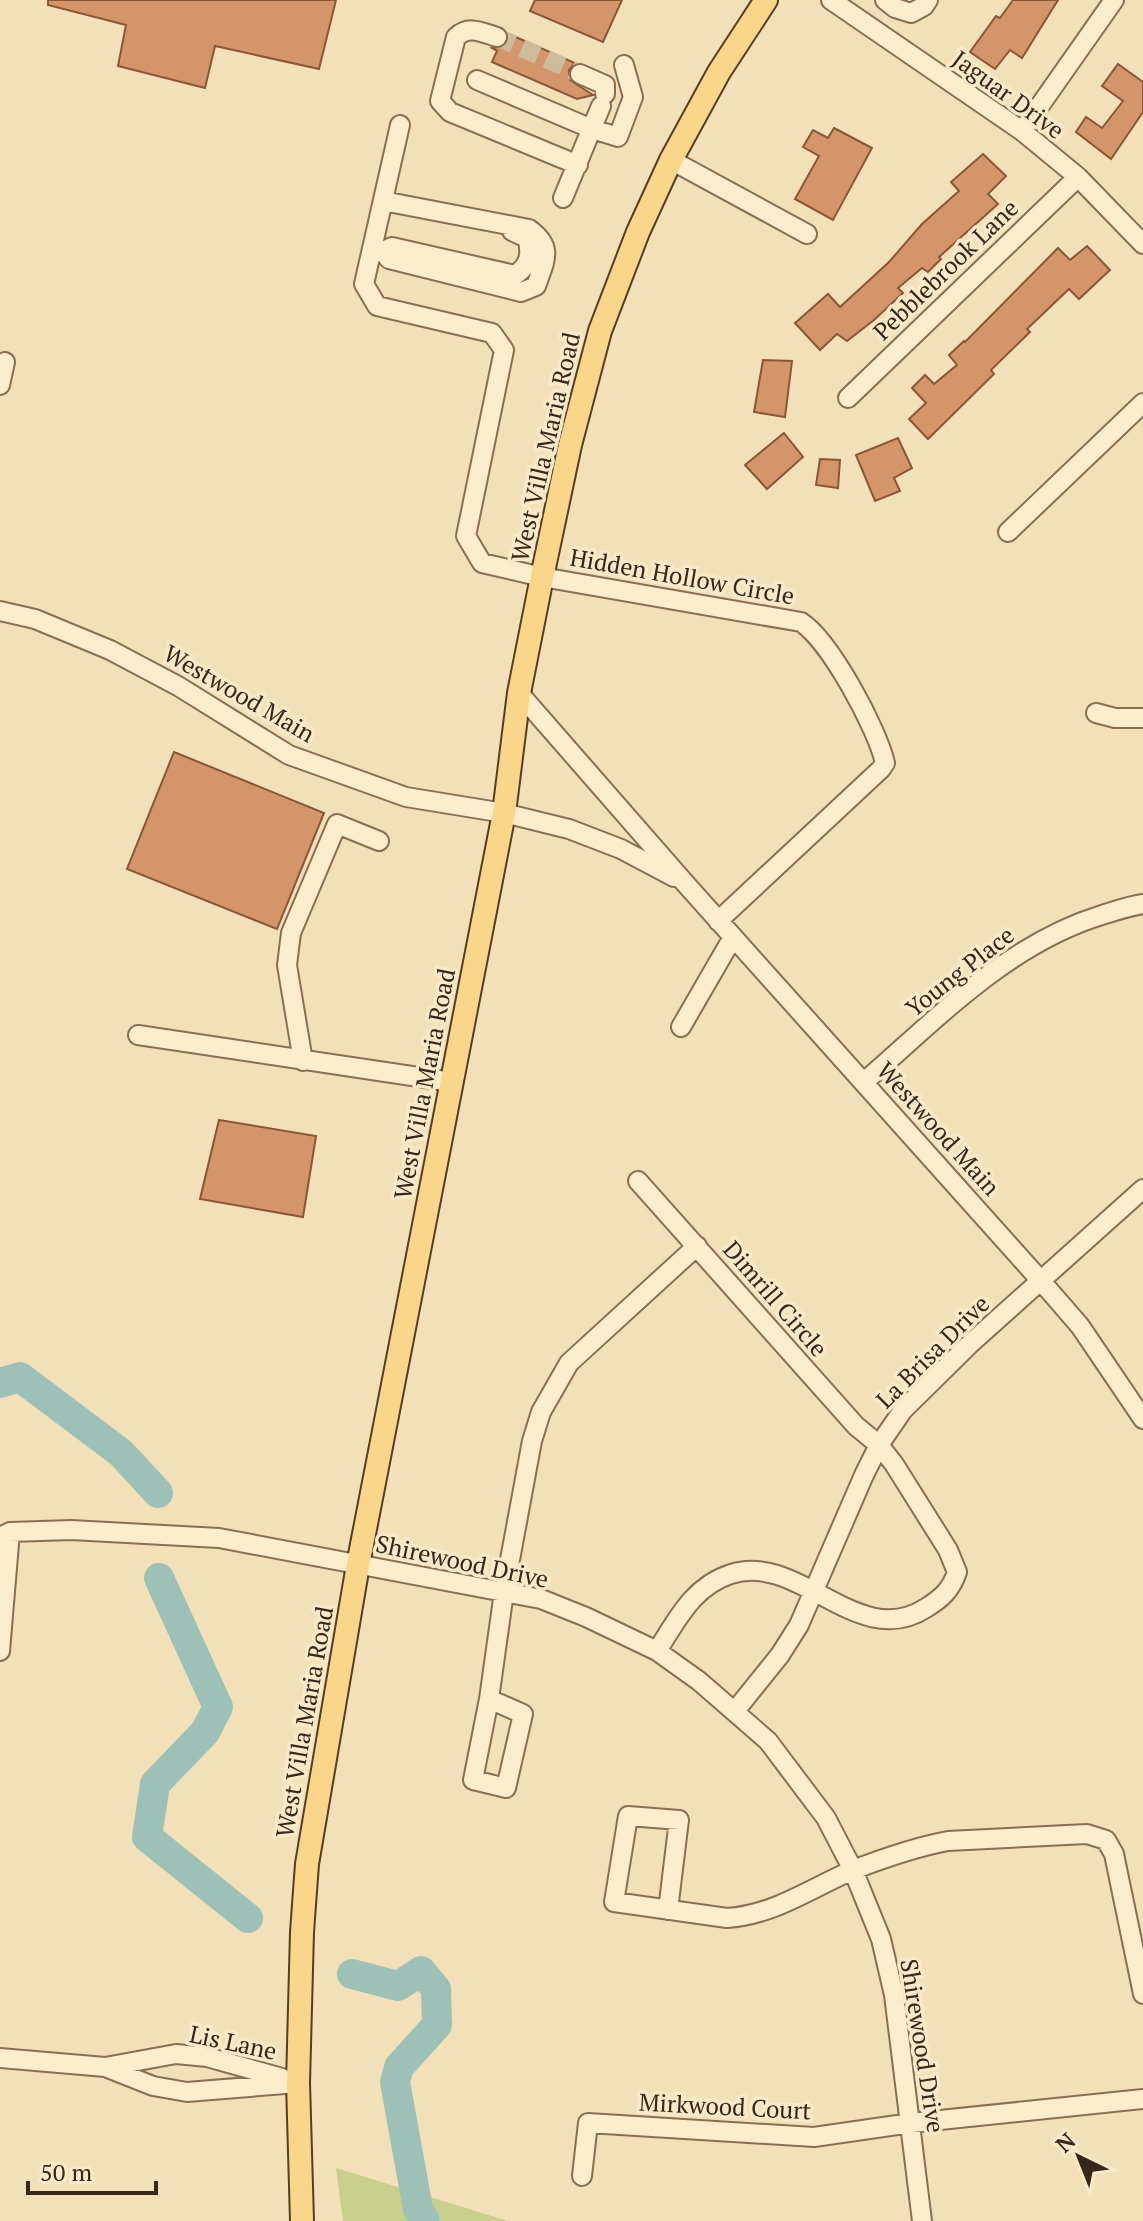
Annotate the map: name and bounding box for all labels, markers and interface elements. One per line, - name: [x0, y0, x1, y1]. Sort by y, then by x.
- street label: Jaguar Drive: [946, 43, 1071, 146]
- street label: Pebblebrook Lane: [866, 192, 1025, 347]
- street label: West Villa Maria Road: [503, 329, 587, 565]
- street label: Hidden Hollow Circle: [567, 541, 797, 612]
- street label: Westwood Main: [158, 637, 321, 749]
- street label: Young Place: [899, 919, 1020, 1024]
- street label: West Villa Maria Road: [386, 966, 462, 1202]
- street label: Westwood Main: [870, 1055, 1007, 1202]
- street label: Dimrill Circle: [716, 1233, 835, 1363]
- street label: La Brisa Drive: [869, 1288, 996, 1415]
- street label: Shirewood Drive: [373, 1527, 551, 1595]
- street label: West Villa Maria Road: [268, 1604, 340, 1840]
- street label: Shirewood Drive: [893, 1957, 953, 2135]
- street label: Lis Lane: [187, 2017, 280, 2067]
- street label: Mirkwood Court: [638, 2086, 812, 2126]
- north arrow: [1039, 2117, 1119, 2197]
- text: N: [1049, 2125, 1081, 2158]
- scale bar: [28, 2145, 156, 2195]
- text: 50 m: [40, 2156, 92, 2188]

